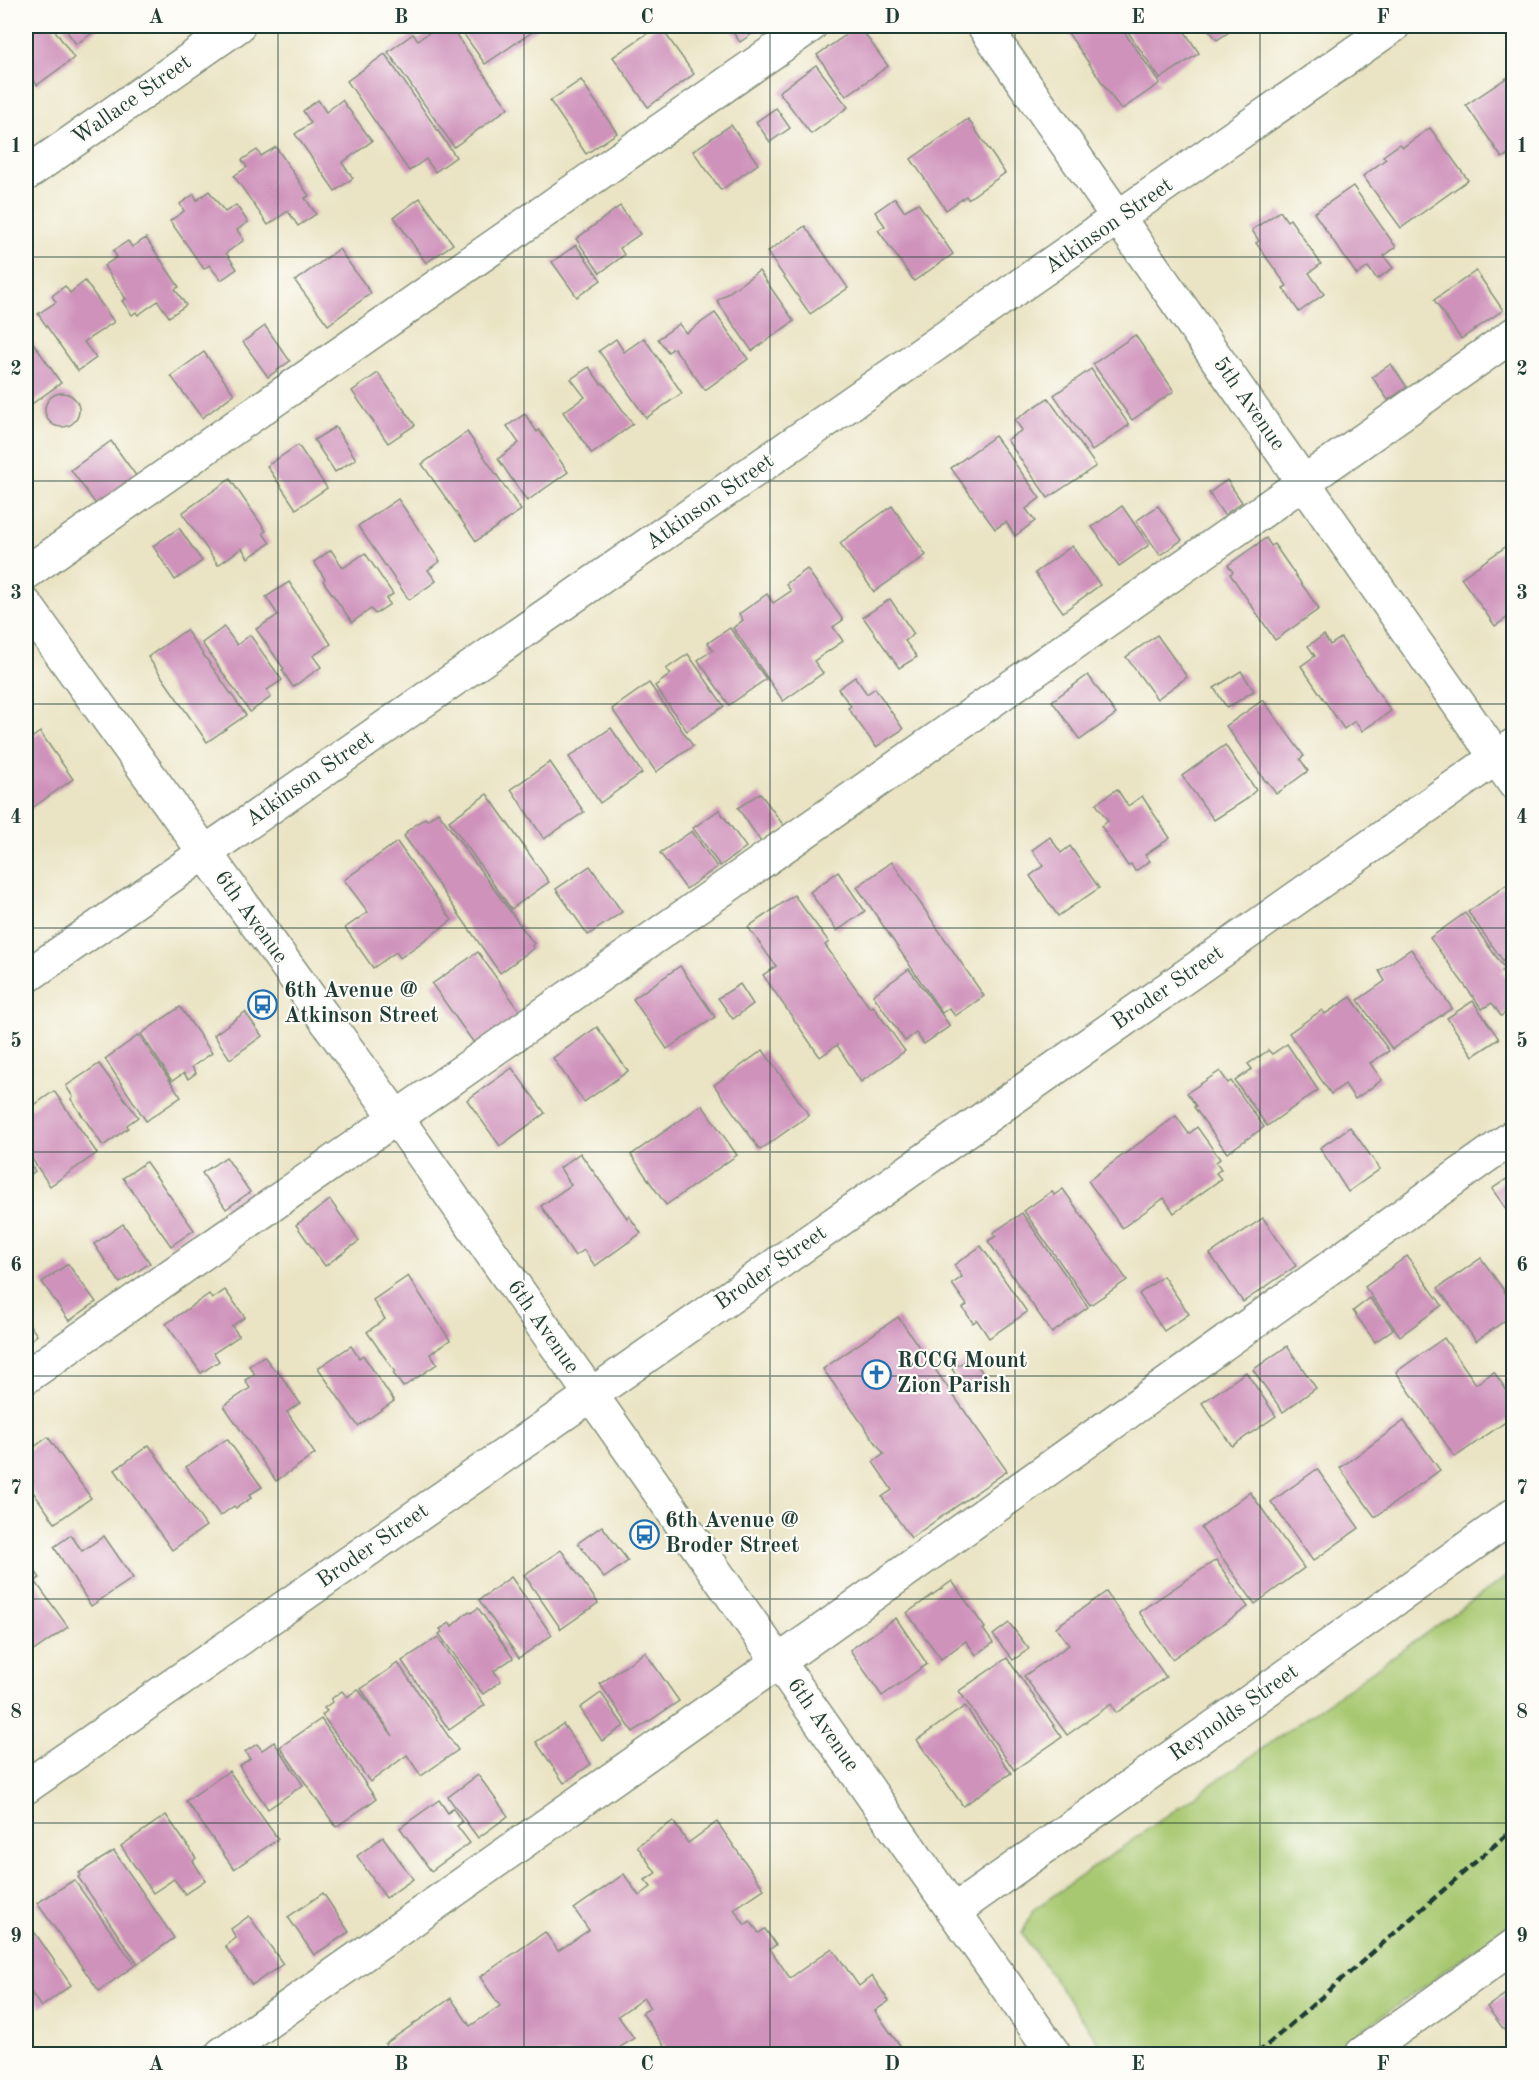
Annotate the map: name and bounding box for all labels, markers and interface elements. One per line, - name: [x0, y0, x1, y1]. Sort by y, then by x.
- text: A: [148, 8, 164, 28]
- text: B: [394, 8, 408, 28]
- text: C: [640, 8, 654, 28]
- text: D: [884, 8, 900, 28]
- text: E: [1131, 8, 1145, 28]
- text: F: [1376, 8, 1390, 28]
- street label: Wallace Street: [69, 51, 195, 149]
- text: 1: [10, 137, 22, 157]
- text: 1: [1516, 137, 1528, 157]
- street label: Atkinson Street: [1041, 174, 1177, 278]
- street label: 5th Avenue: [1209, 353, 1289, 455]
- text: 2: [10, 360, 22, 380]
- text: 2: [1516, 360, 1528, 380]
- street label: Atkinson Street: [642, 450, 778, 554]
- text: 3: [10, 584, 22, 604]
- text: 3: [1516, 584, 1528, 604]
- street label: Atkinson Street: [242, 727, 378, 831]
- text: 4: [10, 808, 22, 828]
- text: 4: [1516, 808, 1528, 828]
- street label: 6th Avenue: [210, 867, 292, 967]
- street label: Broder Street: [1108, 942, 1228, 1034]
- place label: 6th Avenue @ Atkinson Street: [284, 980, 439, 1027]
- bus stop icon: 6th Avenue @ Atkinson Street: [247, 988, 279, 1020]
- text: 5: [10, 1031, 22, 1052]
- text: 5: [1516, 1031, 1528, 1052]
- street label: Broder Street: [711, 1222, 831, 1314]
- text: 6: [10, 1256, 22, 1276]
- text: 6: [1516, 1256, 1528, 1276]
- street label: 6th Avenue: [503, 1276, 583, 1378]
- place label: RCCG Mount Zion Parish: [897, 1350, 1027, 1397]
- church icon: RCCG Mount Zion Parish: [860, 1358, 892, 1390]
- text: 7: [10, 1479, 22, 1499]
- text: 7: [1516, 1479, 1528, 1499]
- street label: Broder Street: [313, 1500, 433, 1592]
- place label: 6th Avenue @ Broder Street: [665, 1510, 799, 1557]
- bus stop icon: 6th Avenue @ Broder Street: [628, 1518, 660, 1550]
- street label: Reynolds Street: [1166, 1660, 1302, 1766]
- street label: 6th Avenue: [783, 1674, 863, 1776]
- text: 8: [10, 1703, 22, 1723]
- text: 8: [1516, 1703, 1528, 1723]
- text: 9: [10, 1927, 22, 1947]
- text: 9: [1516, 1927, 1528, 1947]
- text: A: [148, 2055, 164, 2075]
- text: B: [394, 2055, 408, 2075]
- text: C: [640, 2055, 654, 2075]
- text: D: [884, 2055, 900, 2075]
- text: E: [1131, 2055, 1145, 2075]
- text: F: [1376, 2055, 1390, 2075]

